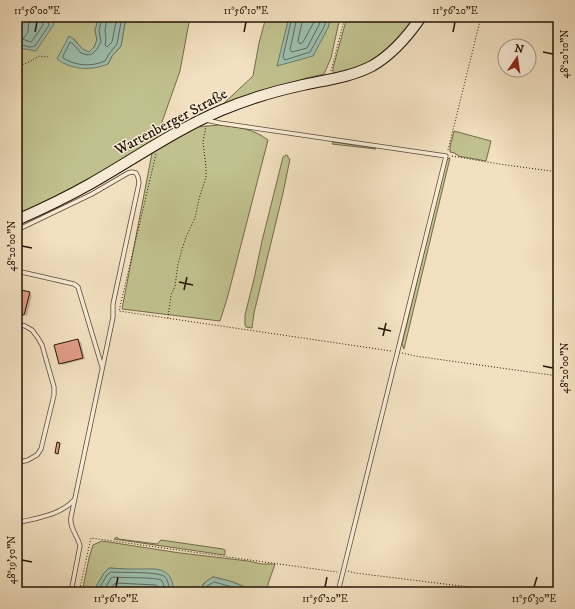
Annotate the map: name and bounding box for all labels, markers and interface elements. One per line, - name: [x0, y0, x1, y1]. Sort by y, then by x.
- text: 11°56'00"E: [14, 5, 60, 17]
- text: 11°56'10"E: [224, 5, 268, 17]
- text: 11°56'20"E: [432, 5, 478, 17]
- text: 48°20'10"N: [559, 29, 571, 79]
- north arrow: [497, 38, 537, 78]
- text: N: [513, 41, 525, 57]
- street label: Wartenberger Straße: [111, 84, 231, 160]
- text: 48°20'00"N: [6, 221, 18, 271]
- text: 48°20'00"N: [559, 343, 571, 393]
- text: 48°19'50"N: [6, 536, 18, 584]
- text: 11°56'10"E: [94, 593, 138, 605]
- text: 11°56'20"E: [302, 593, 348, 605]
- text: 11°56'30"E: [512, 593, 556, 605]

